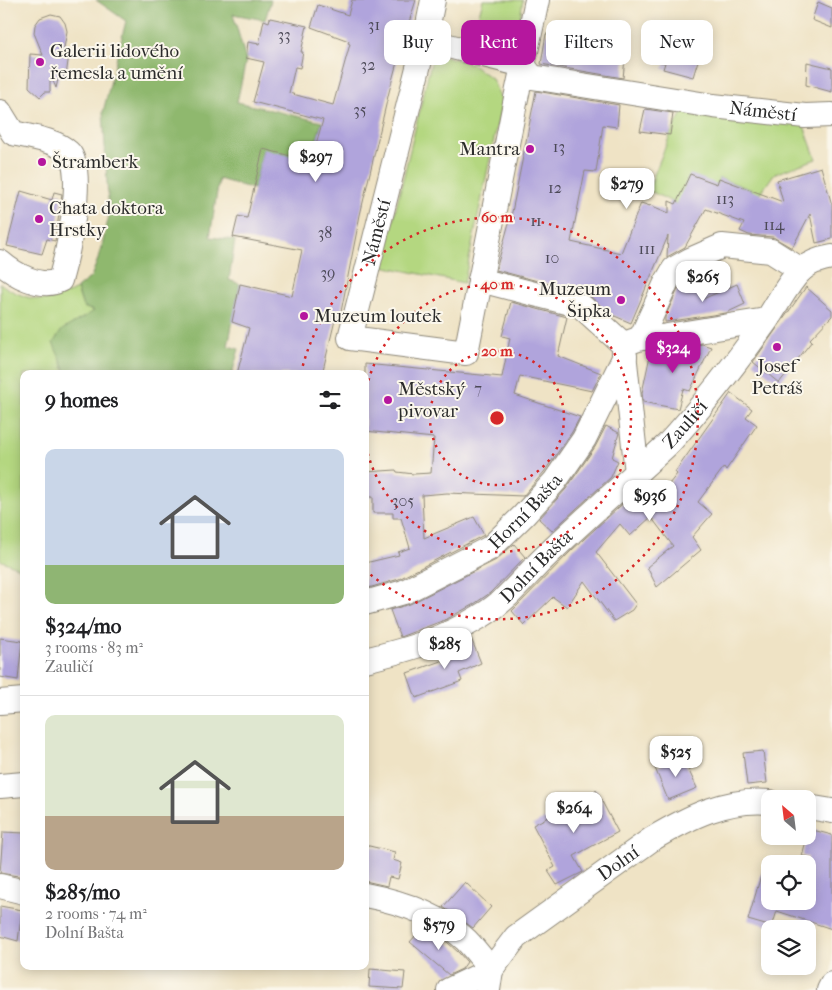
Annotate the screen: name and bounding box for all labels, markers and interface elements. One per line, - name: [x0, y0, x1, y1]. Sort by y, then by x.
- house number: 31: [368, 15, 380, 34]
- chip: Buy: [384, 20, 451, 65]
- chip: Rent: [461, 20, 536, 65]
- chip: Filters: [546, 20, 631, 65]
- chip: New: [641, 20, 713, 65]
- house number: 33: [277, 25, 291, 44]
- place label: Galerii lidového řemesla a umění: [50, 40, 183, 84]
- house number: 32: [361, 55, 375, 74]
- marker: Galerii lidového řemesla a umění: [34, 56, 46, 68]
- street label: Náměstí: [728, 97, 798, 126]
- house number: 35: [353, 100, 367, 119]
- house number: 13: [553, 137, 565, 156]
- place label: Mantra: [459, 138, 520, 160]
- pin: $297: [286, 140, 346, 183]
- marker: Mantra: [524, 143, 536, 155]
- text: $297: [299, 147, 333, 166]
- place label: Štramberk: [52, 150, 138, 173]
- marker: Štramberk: [36, 156, 48, 168]
- pin: $279: [597, 168, 657, 210]
- text: $279: [610, 174, 644, 193]
- house number: 12: [548, 178, 562, 197]
- house number: 113: [716, 189, 734, 208]
- place label: Chata doktora Hrstky: [49, 197, 164, 241]
- street label: Náměstí: [358, 197, 396, 268]
- text: 60 m: [481, 208, 514, 226]
- house number: 11: [530, 211, 542, 230]
- marker: Chata doktora Hrstky: [33, 213, 45, 225]
- house number: 114: [764, 215, 785, 234]
- house number: 38: [318, 223, 332, 242]
- house number: 111: [638, 239, 656, 258]
- house number: 10: [545, 248, 559, 267]
- pin: $265: [673, 260, 733, 303]
- house number: 39: [321, 263, 335, 282]
- text: $265: [687, 267, 719, 286]
- text: 40 m: [480, 275, 514, 293]
- place label: Muzeum Šipka: [539, 278, 611, 322]
- marker: Muzeum Šipka: [615, 294, 627, 306]
- place label: Muzeum loutek: [314, 305, 442, 327]
- marker: Muzeum loutek: [298, 310, 310, 322]
- pin: $324: [643, 332, 703, 374]
- text: $324: [656, 338, 690, 357]
- marker: Josef Petráš: [771, 341, 783, 353]
- text: 20 m: [481, 342, 513, 360]
- place label: Josef Petráš: [751, 355, 803, 399]
- place label: Městský pivovar: [397, 378, 466, 422]
- house number: 7: [474, 379, 482, 398]
- icon: filters: [316, 386, 344, 414]
- text: 9 homes: [45, 388, 118, 412]
- marker: Městský pivovar: [382, 394, 394, 406]
- street label: Zauličí: [658, 396, 712, 453]
- centre of rings: [488, 409, 506, 427]
- street label: Horní Bašta: [484, 470, 568, 554]
- pin: $936: [620, 480, 680, 522]
- icon: home: [150, 482, 240, 572]
- text: $936: [634, 486, 666, 505]
- house number: 305: [392, 491, 414, 510]
- street label: Dolní Bašta: [496, 525, 577, 608]
- text: $324/mo: [45, 614, 122, 638]
- pin: $285: [415, 628, 475, 670]
- text: $285: [429, 634, 461, 653]
- text: 3 rooms · 83 m²: [45, 638, 143, 657]
- text: Zauličí: [45, 657, 93, 676]
- pin: $525: [646, 736, 706, 778]
- text: $525: [661, 742, 691, 761]
- icon: home: [150, 747, 240, 837]
- north arrow: [761, 790, 816, 845]
- map controls: [761, 790, 816, 975]
- pin: $264: [544, 792, 604, 834]
- text: $264: [556, 798, 592, 817]
- street label: Dolní: [593, 841, 644, 886]
- button: locate: [761, 855, 816, 910]
- text: $285/mo: [45, 880, 120, 904]
- text: 2 rooms · 74 m²: [45, 904, 147, 923]
- pin: $579: [409, 908, 469, 951]
- text: $579: [423, 915, 455, 934]
- button: layers: [761, 920, 816, 975]
- text: Dolní Bašta: [45, 923, 124, 942]

